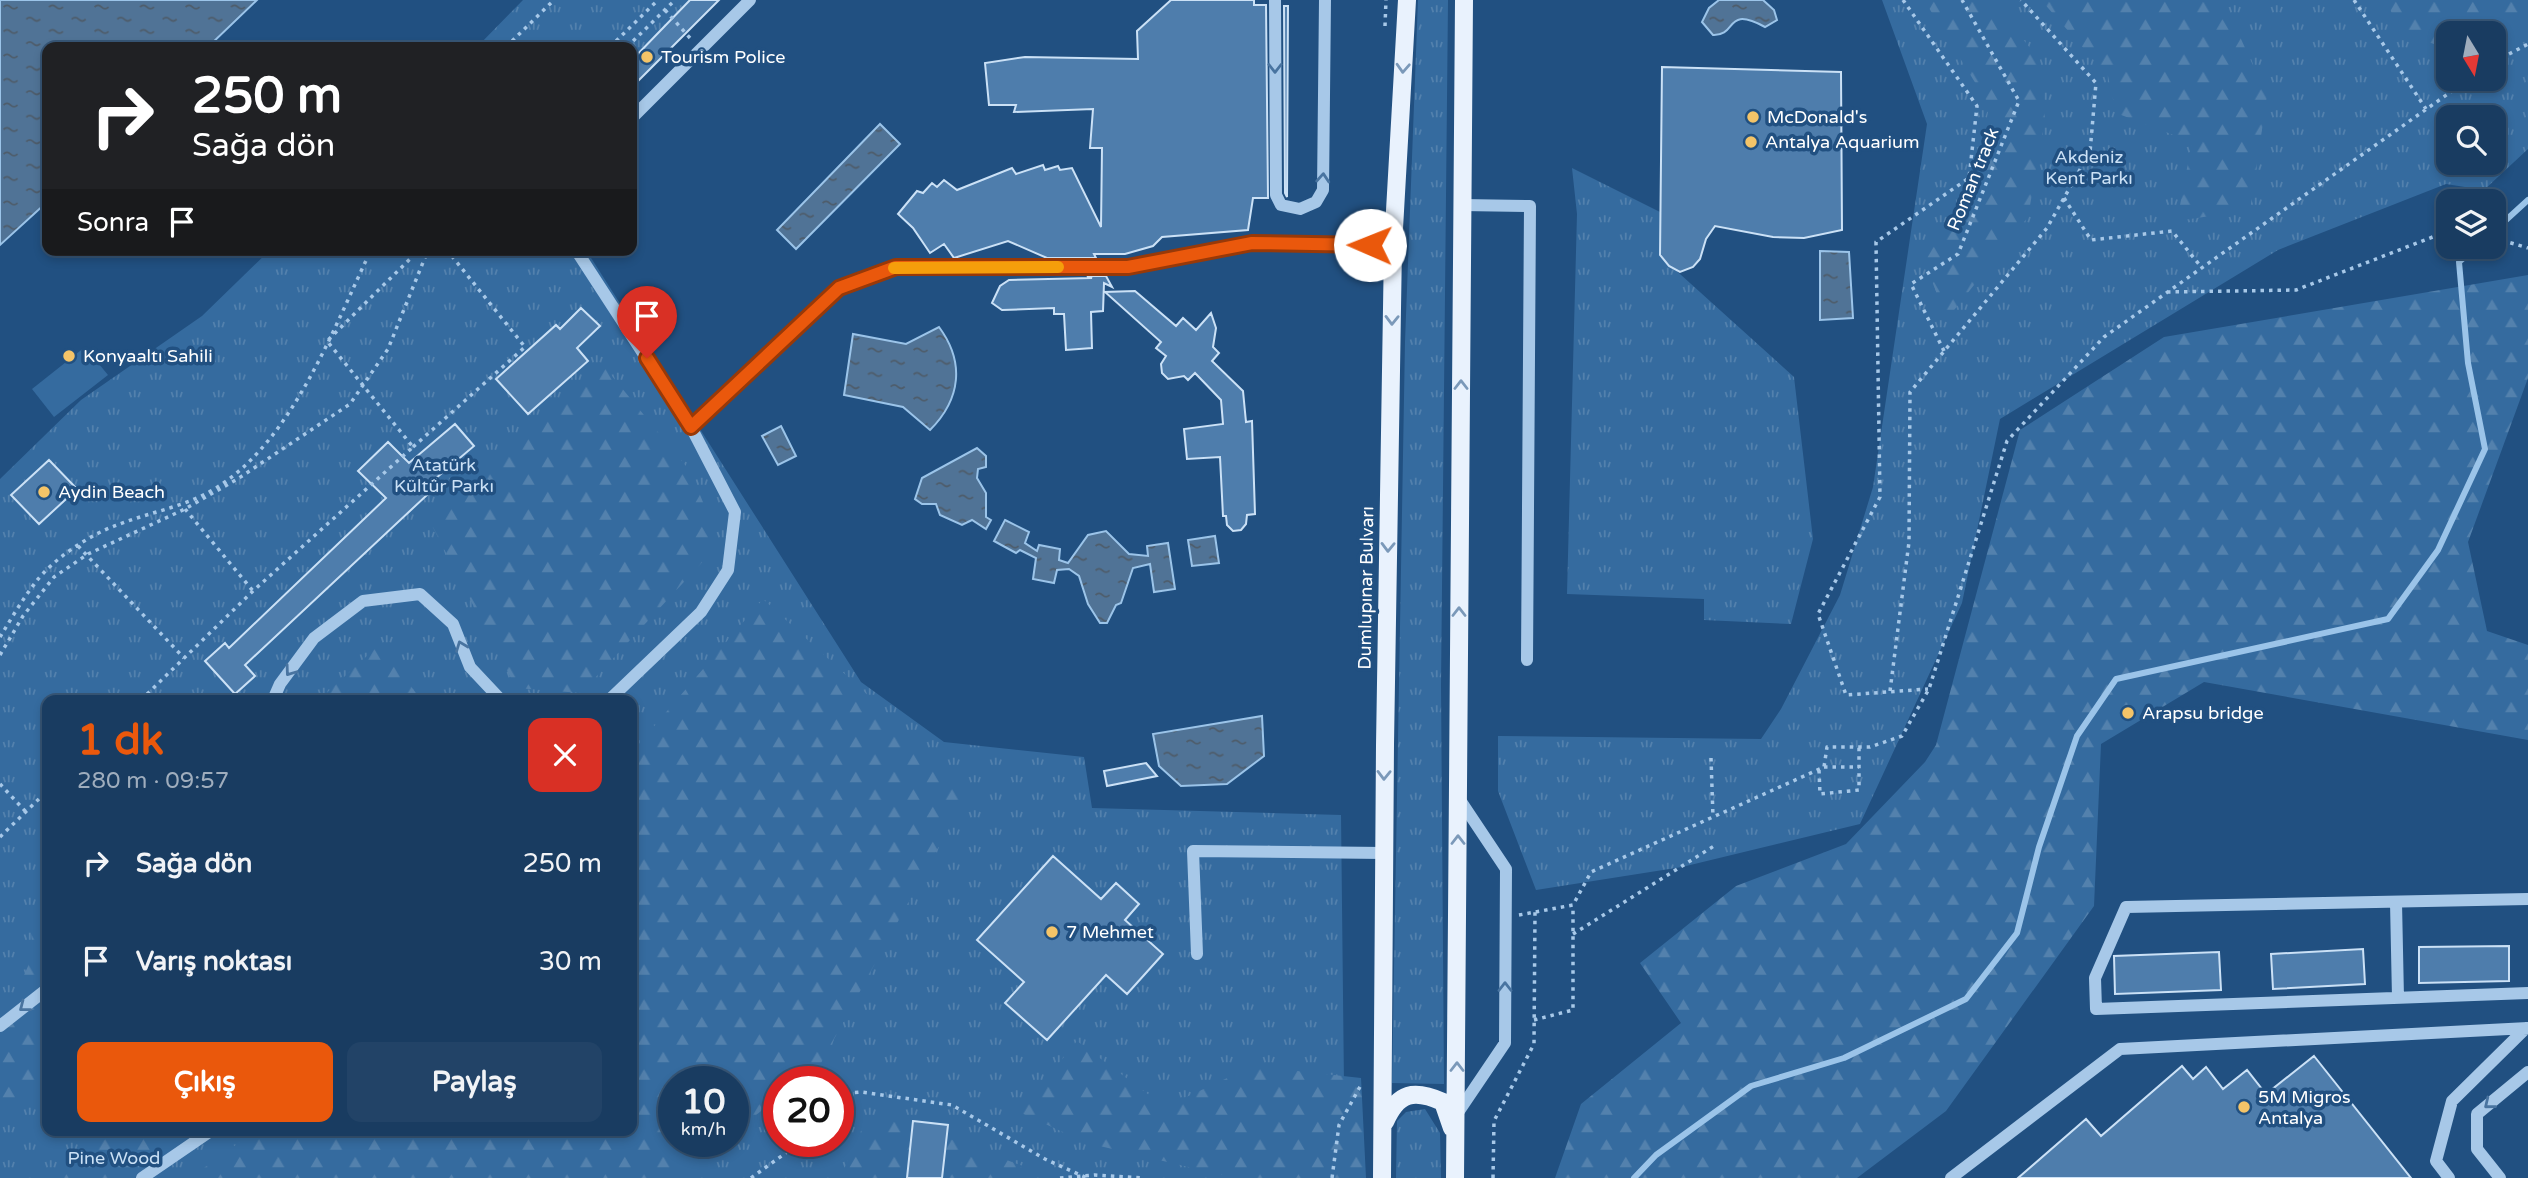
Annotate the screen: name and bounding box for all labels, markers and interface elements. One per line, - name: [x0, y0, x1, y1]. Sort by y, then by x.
- north arrow: [2436, 21, 2506, 91]
- map controls: [2436, 21, 2506, 259]
- place label: Tourism Police: [661, 46, 785, 68]
- marker: Tourism Police: [639, 49, 655, 65]
- one-way arrow: [1267, 63, 1283, 74]
- one-way arrow: [1395, 63, 1410, 74]
- text: 250 m: [192, 67, 342, 126]
- icon: right: [77, 70, 168, 161]
- button: search: [2436, 105, 2506, 175]
- place label: McDonald's: [1767, 106, 1867, 128]
- marker: McDonald's: [1745, 109, 1761, 125]
- street label: Roman track: [1942, 124, 2004, 234]
- text: Sağa dön: [192, 127, 335, 165]
- place label: Antalya Aquarium: [1765, 131, 1919, 153]
- marker: Antalya Aquarium: [1743, 134, 1759, 150]
- park label: Akdeniz Kent Parkı: [2045, 146, 2133, 189]
- one-way arrow: [1315, 173, 1330, 184]
- button: layers: [2436, 189, 2506, 259]
- icon: arrive: [163, 203, 201, 241]
- text: Sonra: [77, 207, 149, 238]
- position arrow: [1333, 208, 1407, 282]
- pin: [617, 286, 677, 358]
- icon: arrive: [628, 297, 666, 335]
- one-way arrow: [1384, 315, 1400, 326]
- place label: Konyaaltı Sahili: [83, 345, 213, 367]
- marker: Konyaaltı Sahili: [61, 348, 77, 364]
- one-way arrow: [1453, 379, 1469, 390]
- park label: Atatürk Kültür Parkı: [394, 454, 494, 497]
- place label: Aydin Beach: [58, 481, 165, 503]
- marker: Aydin Beach: [36, 484, 52, 500]
- street label: Dumlupınar Bulvarı: [1354, 506, 1378, 670]
- one-way arrow: [1380, 543, 1396, 553]
- one-way arrow: [1451, 607, 1467, 617]
- one-way arrow: [456, 640, 470, 652]
- one-way arrow: [286, 663, 298, 676]
- place label: Arapsu bridge: [2142, 702, 2264, 724]
- marker: Arapsu bridge: [2120, 705, 2136, 721]
- text: 1 dk: [77, 715, 164, 766]
- button: close: [528, 718, 602, 792]
- text: 280 m · 09:57: [77, 767, 229, 795]
- one-way arrow: [1377, 770, 1392, 781]
- one-way arrow: [1450, 834, 1466, 845]
- icon: right: [77, 844, 115, 882]
- text: Sağa dön: [136, 848, 252, 879]
- text: 250 m: [522, 848, 602, 879]
- place label: 7 Mehmet: [1066, 921, 1154, 943]
- marker: 7 Mehmet: [1044, 924, 1060, 940]
- icon: arrive: [77, 942, 115, 980]
- text: Varış noktası: [136, 946, 292, 977]
- text: 30 m: [539, 946, 602, 977]
- one-way arrow: [1497, 981, 1513, 992]
- one-way arrow: [19, 999, 31, 1012]
- button: Çıkış: [77, 1042, 333, 1122]
- button: Paylaş: [347, 1042, 602, 1122]
- one-way arrow: [1449, 1062, 1465, 1072]
- speed limit sign: 20: [763, 1066, 854, 1157]
- text: 10: [682, 1081, 725, 1123]
- place label: 5M Migros Antalya: [2258, 1086, 2351, 1129]
- one-way arrow: [2484, 1096, 2497, 1108]
- marker: 5M Migros Antalya: [2236, 1099, 2252, 1115]
- text: km/h: [681, 1118, 726, 1140]
- park label: Pine Wood: [68, 1147, 160, 1169]

